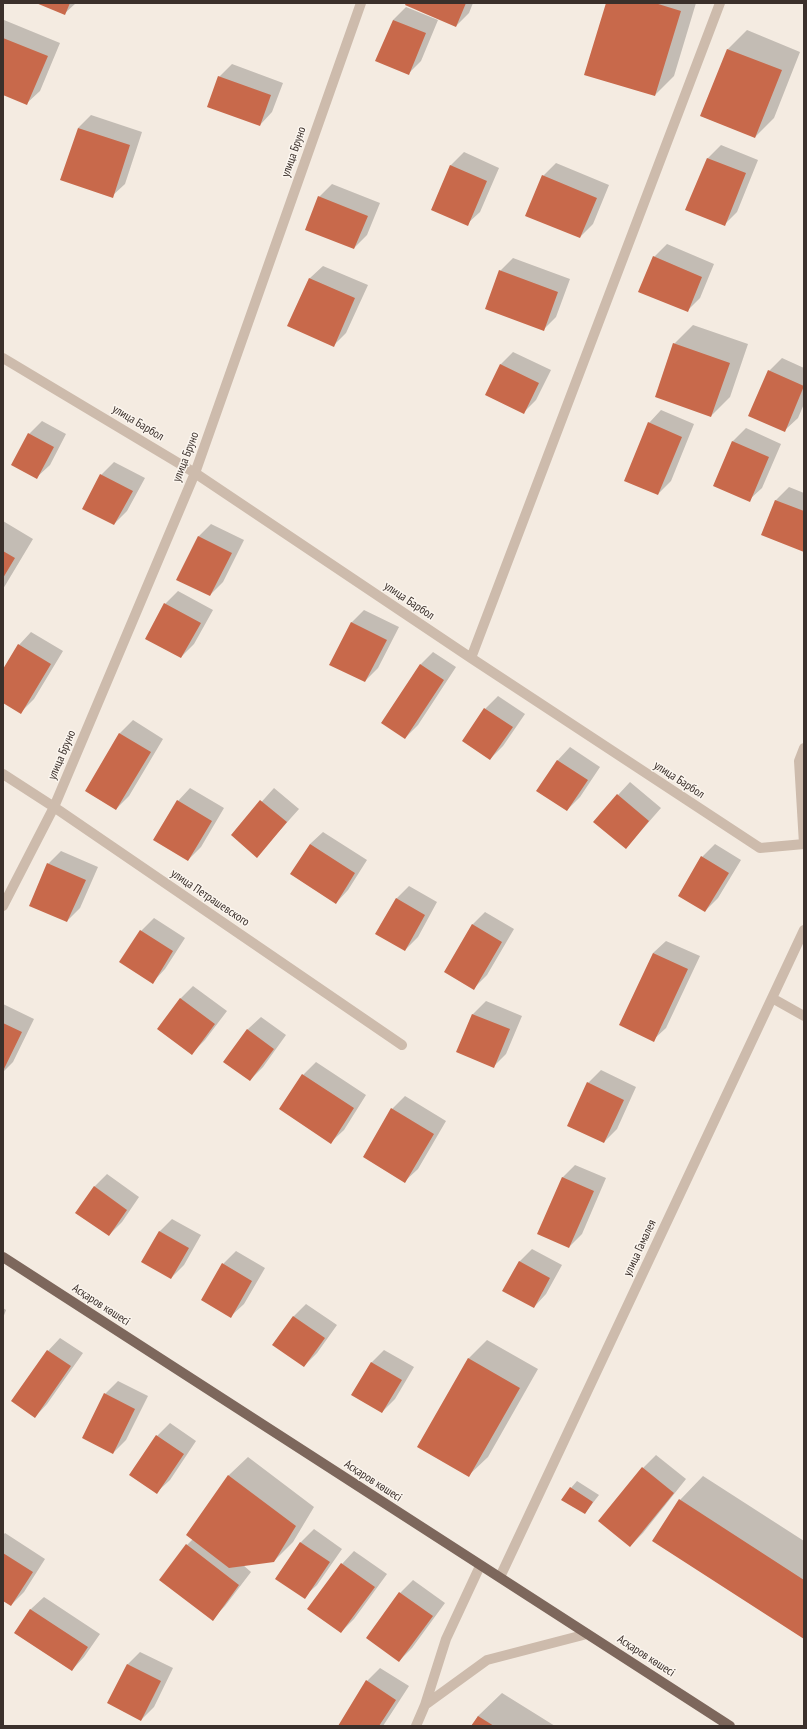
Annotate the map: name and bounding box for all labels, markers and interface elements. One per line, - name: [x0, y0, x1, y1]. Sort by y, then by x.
- street label: улица Бруно: [279, 125, 309, 179]
- street label: улица Барбол: [110, 402, 166, 444]
- street label: улица Бруно: [170, 430, 202, 484]
- street label: улица Барбол: [381, 579, 437, 623]
- street label: улица Бруно: [45, 728, 79, 782]
- street label: улица Барбол: [651, 758, 707, 802]
- street label: улица Петрашевского: [168, 866, 252, 930]
- street label: улица Гамалея: [621, 1217, 659, 1279]
- street label: Асқаров көшесі: [69, 1281, 133, 1329]
- street label: Асқаров көшесі: [341, 1457, 405, 1505]
- street label: Асқаров көшесі: [614, 1632, 678, 1680]

